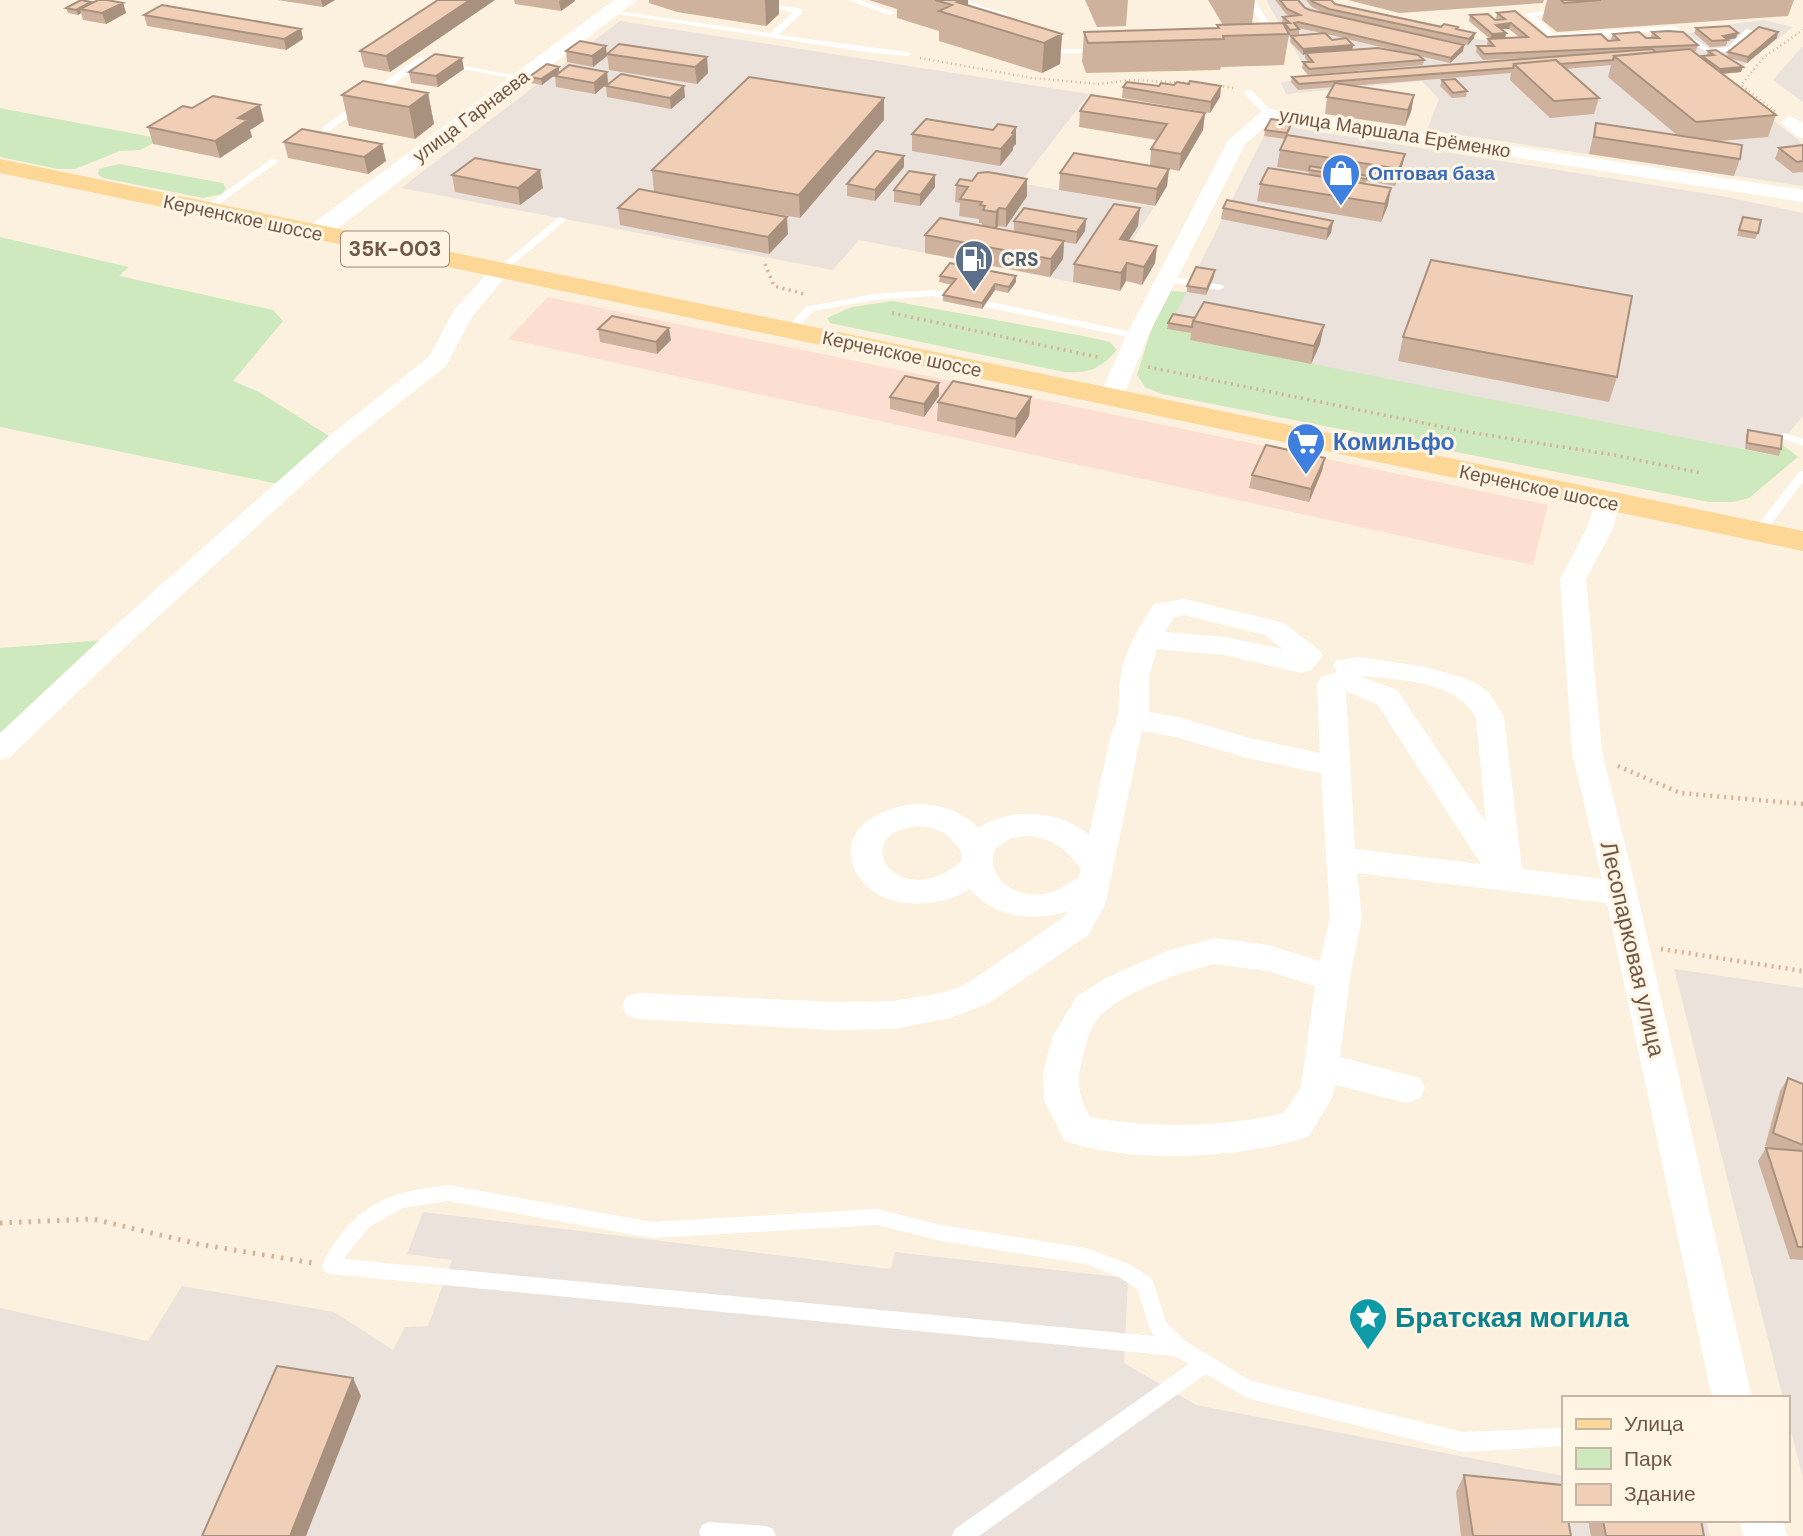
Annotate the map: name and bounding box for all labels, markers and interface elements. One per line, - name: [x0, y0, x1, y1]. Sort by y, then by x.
- street label: улица Гарнаева: [408, 64, 535, 168]
- street label: улица Маршала Ерёменко: [1277, 102, 1513, 164]
- shop icon: Оптовая база: [1320, 152, 1362, 207]
- place label: Оптовая база: [1368, 161, 1495, 186]
- street label: Керченское шоссе: [161, 189, 325, 247]
- road number: 35К-003: [341, 232, 449, 266]
- fuel station icon: CRS: [953, 238, 995, 293]
- place label: CRS: [1001, 247, 1039, 272]
- street label: Керченское шоссе: [820, 325, 984, 383]
- supermarket icon: Комильфо: [1285, 421, 1327, 476]
- place label: Комильфо: [1333, 427, 1455, 457]
- street label: Керченское шоссе: [1457, 459, 1621, 517]
- street label: Лесопарковая улица: [1594, 838, 1672, 1060]
- place icon: Братская могила: [1347, 1296, 1389, 1351]
- place label: Братская могила: [1395, 1299, 1629, 1336]
- legend: [1562, 1396, 1789, 1522]
- text: Улица: [1624, 1410, 1684, 1438]
- text: Парк: [1624, 1445, 1672, 1473]
- text: Здание: [1624, 1480, 1696, 1508]

